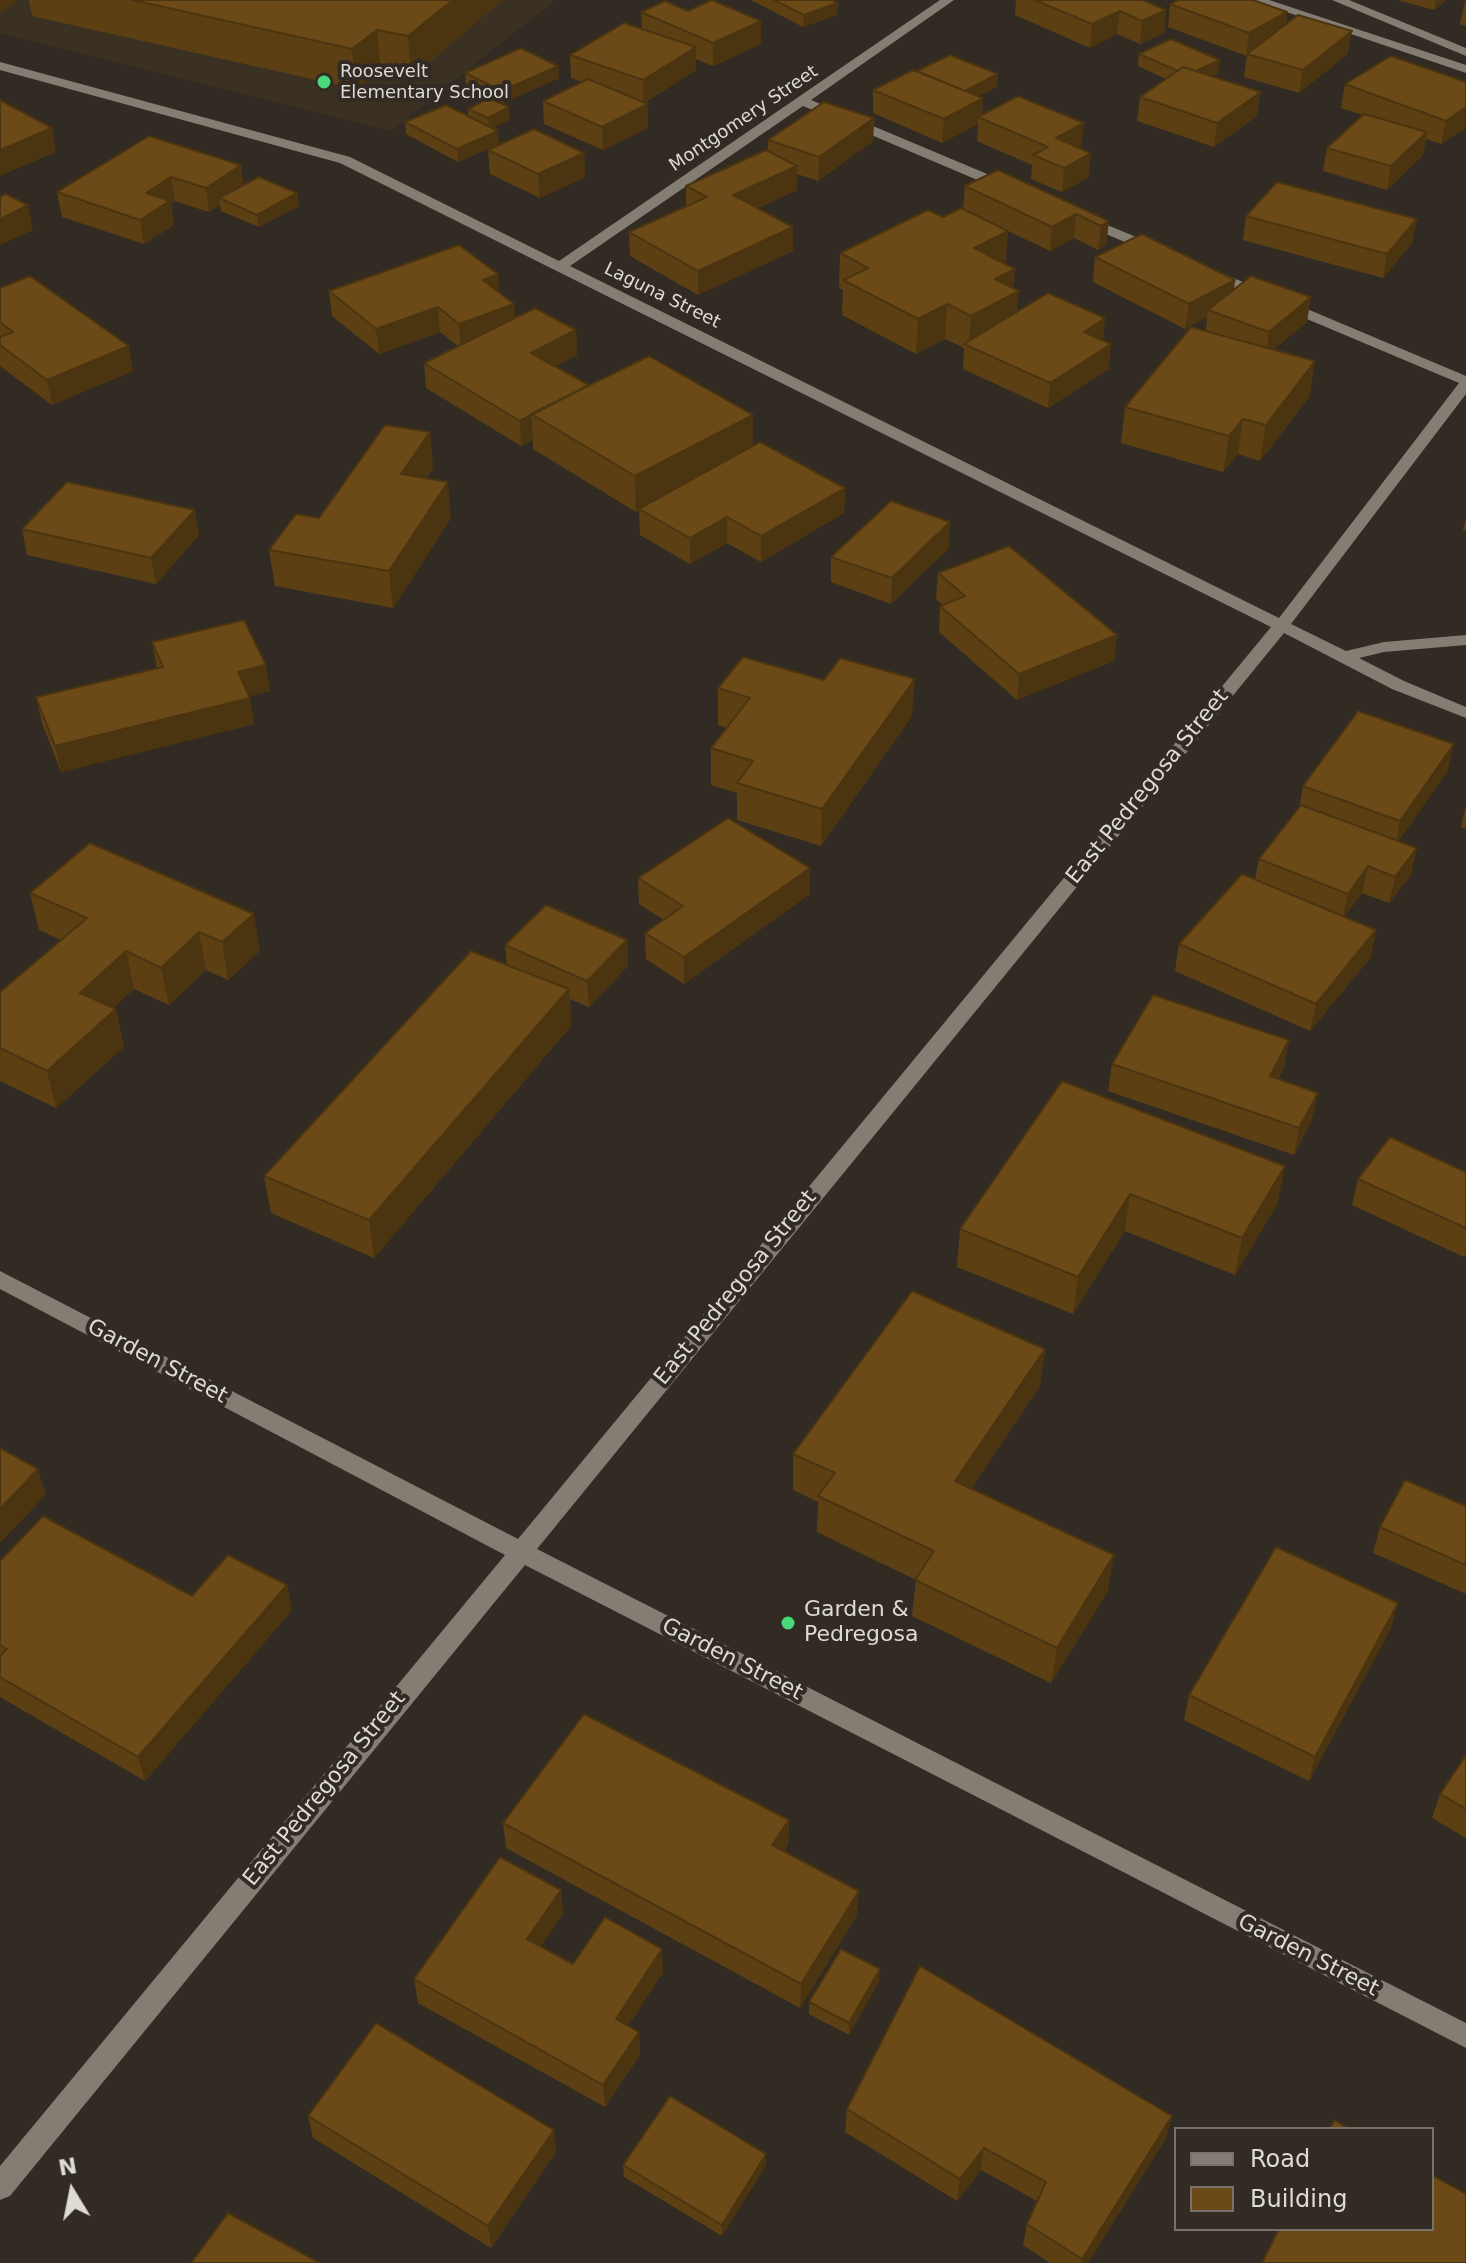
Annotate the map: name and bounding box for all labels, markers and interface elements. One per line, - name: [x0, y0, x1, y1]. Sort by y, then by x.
- place label: Roosevelt Elementary School: [340, 61, 509, 104]
- street label: Montgomery Street: [666, 61, 822, 177]
- marker: Roosevelt Elementary School: [315, 73, 333, 91]
- street label: Laguna Street: [600, 259, 724, 333]
- street label: East Pedregosa Street: [1061, 684, 1235, 890]
- street label: East Pedregosa Street: [649, 1185, 823, 1391]
- street label: Garden Street: [83, 1314, 231, 1410]
- place label: Garden & Pedregosa: [804, 1597, 918, 1648]
- street label: Garden Street: [657, 1613, 807, 1707]
- marker: Garden & Pedregosa: [779, 1614, 797, 1632]
- street label: East Pedregosa Street: [238, 1686, 412, 1892]
- street label: Garden Street: [1233, 1909, 1383, 2003]
- legend: [1174, 2127, 1434, 2231]
- text: Road: [1250, 2145, 1310, 2173]
- north arrow: [32, 2151, 112, 2231]
- text: N: [56, 2153, 79, 2181]
- text: Building: [1250, 2185, 1347, 2213]

